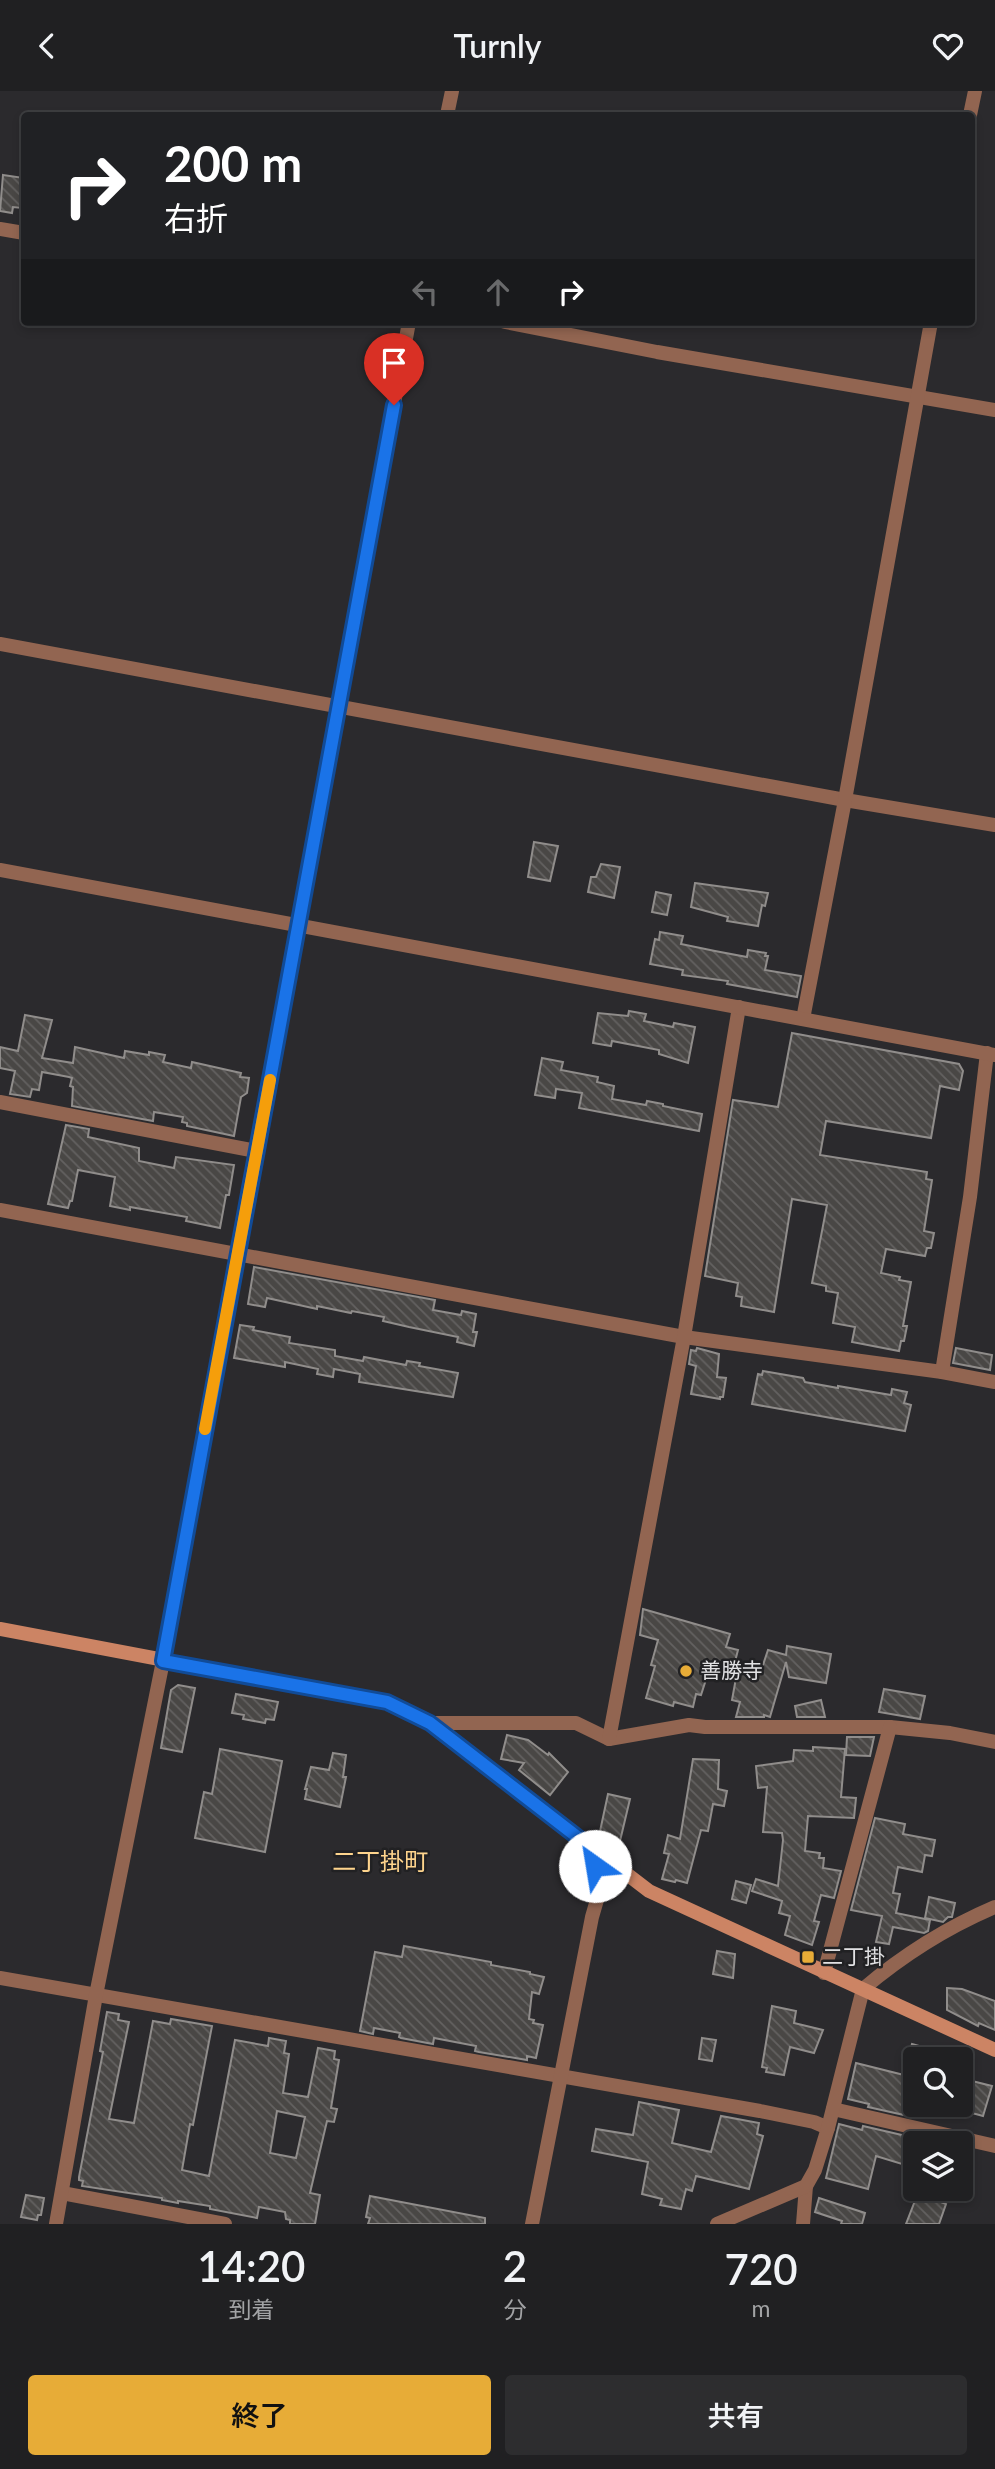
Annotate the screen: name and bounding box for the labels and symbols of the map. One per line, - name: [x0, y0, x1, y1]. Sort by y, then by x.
- pin: [364, 333, 424, 405]
- place label: 善勝寺: [700, 1657, 763, 1682]
- marker: 善勝寺: [678, 1663, 694, 1679]
- position arrow: [558, 1829, 632, 1903]
- district label: 二丁掛町: [332, 1846, 428, 1875]
- place label: 二丁掛: [822, 1943, 885, 1968]
- marker: 二丁掛: [800, 1949, 816, 1965]

